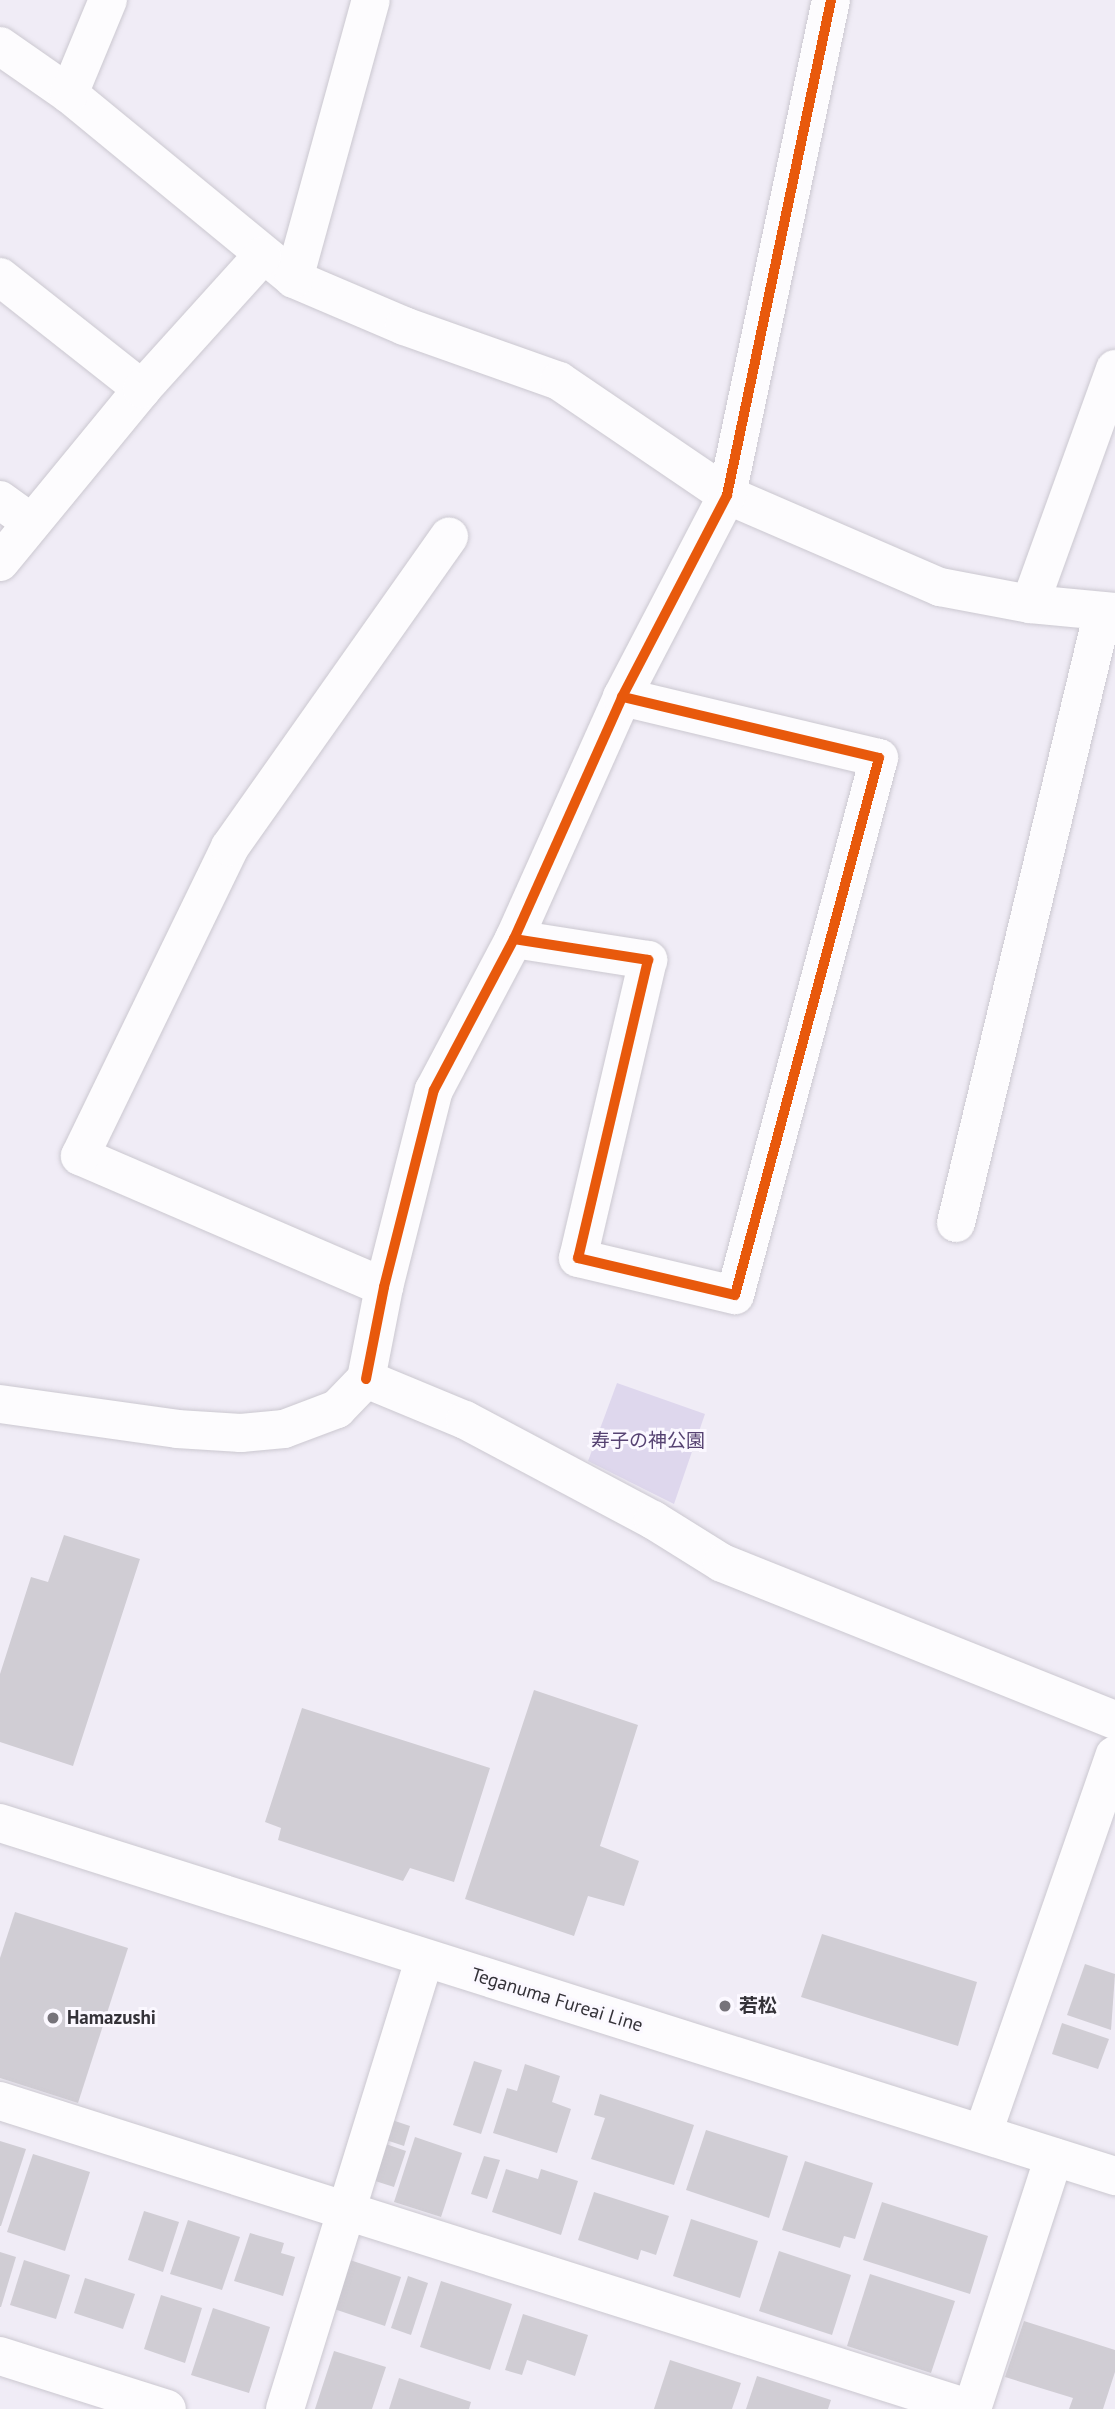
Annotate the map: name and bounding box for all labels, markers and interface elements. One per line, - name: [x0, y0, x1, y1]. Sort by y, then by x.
- park label: 寿子の神公園: [591, 1430, 705, 1452]
- street label: Teganuma Fureai Line: [468, 1963, 646, 2037]
- place label: 若松: [739, 1995, 777, 2017]
- marker: 若松: [717, 1998, 733, 2014]
- place label: Hamazushi: [67, 2007, 156, 2029]
- marker: Hamazushi: [45, 2010, 61, 2026]

